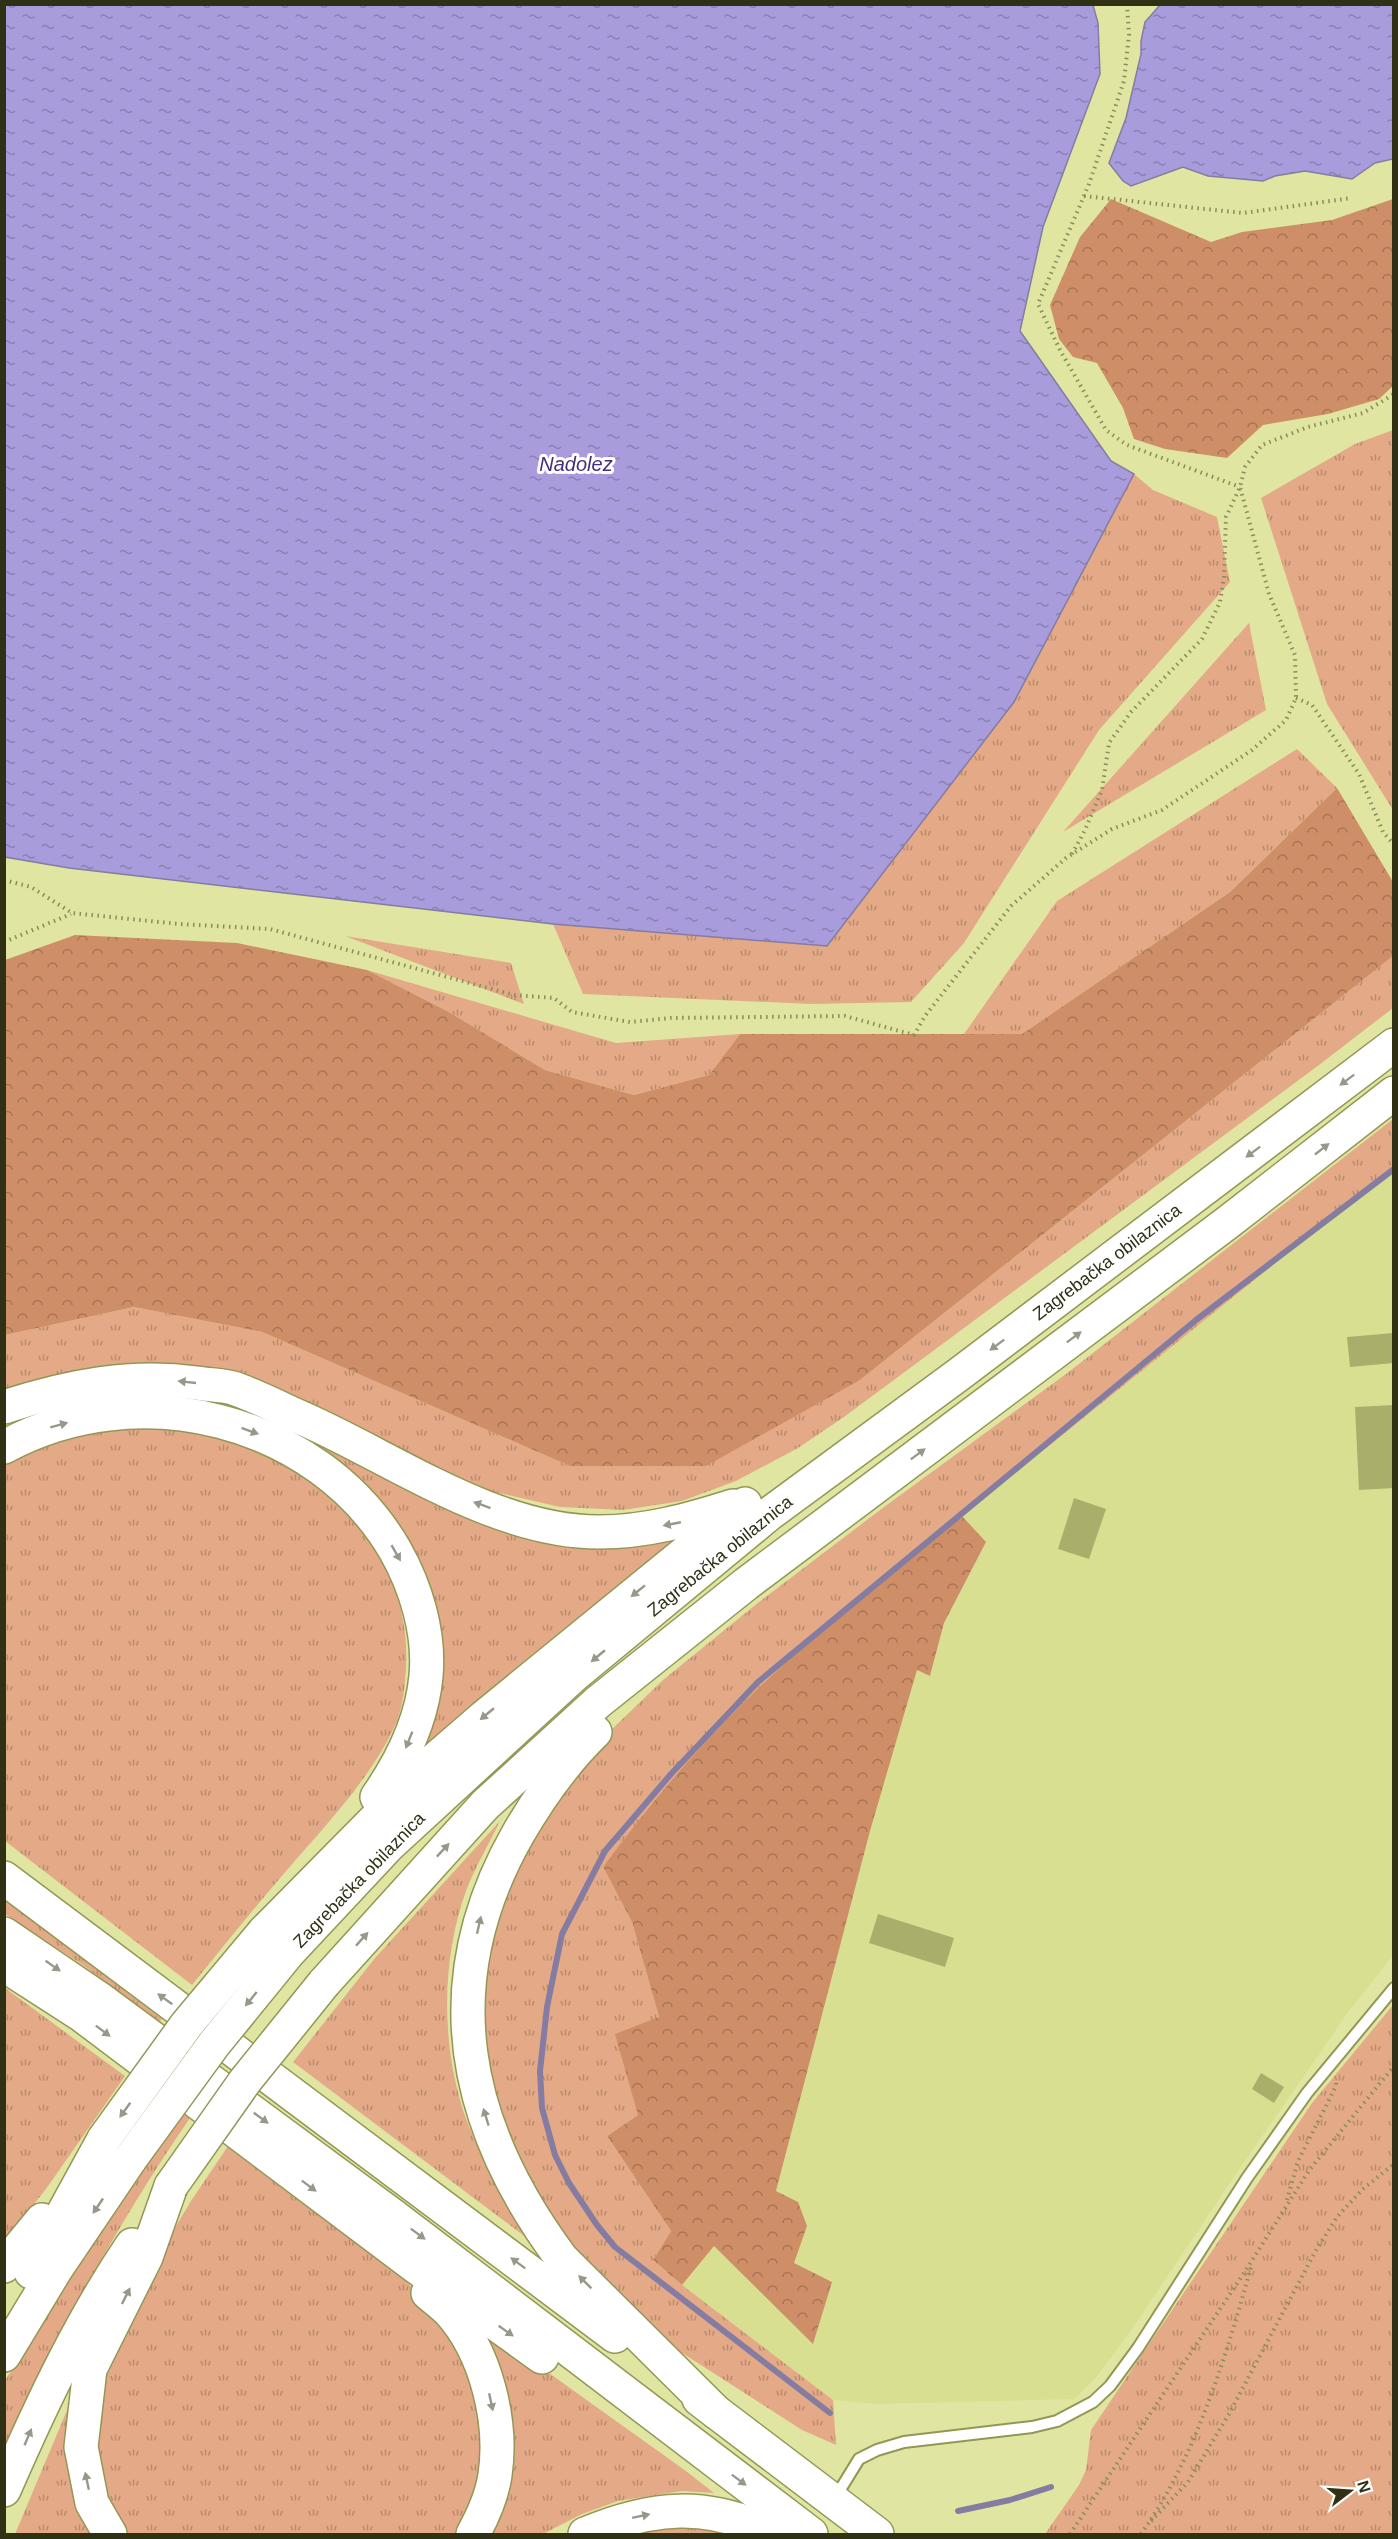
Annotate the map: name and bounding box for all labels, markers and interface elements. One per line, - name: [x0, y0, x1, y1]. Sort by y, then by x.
- water label: Nadolez: [539, 453, 613, 475]
- one-way arrow: [1339, 1074, 1355, 1087]
- one-way arrow: [1315, 1143, 1330, 1155]
- one-way arrow: [1246, 1145, 1261, 1157]
- street label: Zagrebačka obilaznica: [1029, 1199, 1186, 1324]
- one-way arrow: [1066, 1331, 1082, 1344]
- one-way arrow: [989, 1339, 1005, 1352]
- one-way arrow: [178, 1377, 197, 1387]
- one-way arrow: [50, 1420, 68, 1429]
- one-way arrow: [241, 1426, 259, 1436]
- one-way arrow: [909, 1448, 925, 1460]
- street label: Zagrebačka obilaznica: [644, 1491, 797, 1620]
- one-way arrow: [473, 1499, 491, 1509]
- one-way arrow: [663, 1520, 682, 1529]
- one-way arrow: [391, 1545, 402, 1561]
- one-way arrow: [631, 1584, 646, 1597]
- one-way arrow: [591, 1649, 606, 1662]
- one-way arrow: [479, 1708, 495, 1721]
- one-way arrow: [404, 1731, 413, 1749]
- street label: Zagrebačka obilaznica: [289, 1808, 429, 1952]
- one-way arrow: [436, 1843, 449, 1858]
- one-way arrow: [475, 1916, 485, 1934]
- one-way arrow: [355, 1932, 368, 1947]
- one-way arrow: [45, 1960, 61, 1972]
- one-way arrow: [245, 1991, 258, 2007]
- one-way arrow: [158, 1993, 174, 2005]
- one-way arrow: [95, 2025, 111, 2038]
- one-way arrow: [119, 2102, 131, 2117]
- one-way arrow: [480, 2108, 490, 2126]
- one-way arrow: [254, 2112, 269, 2124]
- one-way arrow: [302, 2180, 317, 2192]
- one-way arrow: [92, 2198, 104, 2214]
- one-way arrow: [410, 2228, 426, 2241]
- one-way arrow: [511, 2258, 526, 2270]
- one-way arrow: [578, 2275, 592, 2290]
- one-way arrow: [121, 2287, 131, 2305]
- one-way arrow: [498, 2325, 514, 2337]
- one-way arrow: [487, 2393, 496, 2412]
- one-way arrow: [23, 2427, 33, 2445]
- north arrow: [1320, 2461, 1380, 2521]
- one-way arrow: [81, 2472, 91, 2491]
- one-way arrow: [731, 2474, 746, 2486]
- text: N: [1354, 2479, 1374, 2495]
- one-way arrow: [631, 2511, 650, 2520]

